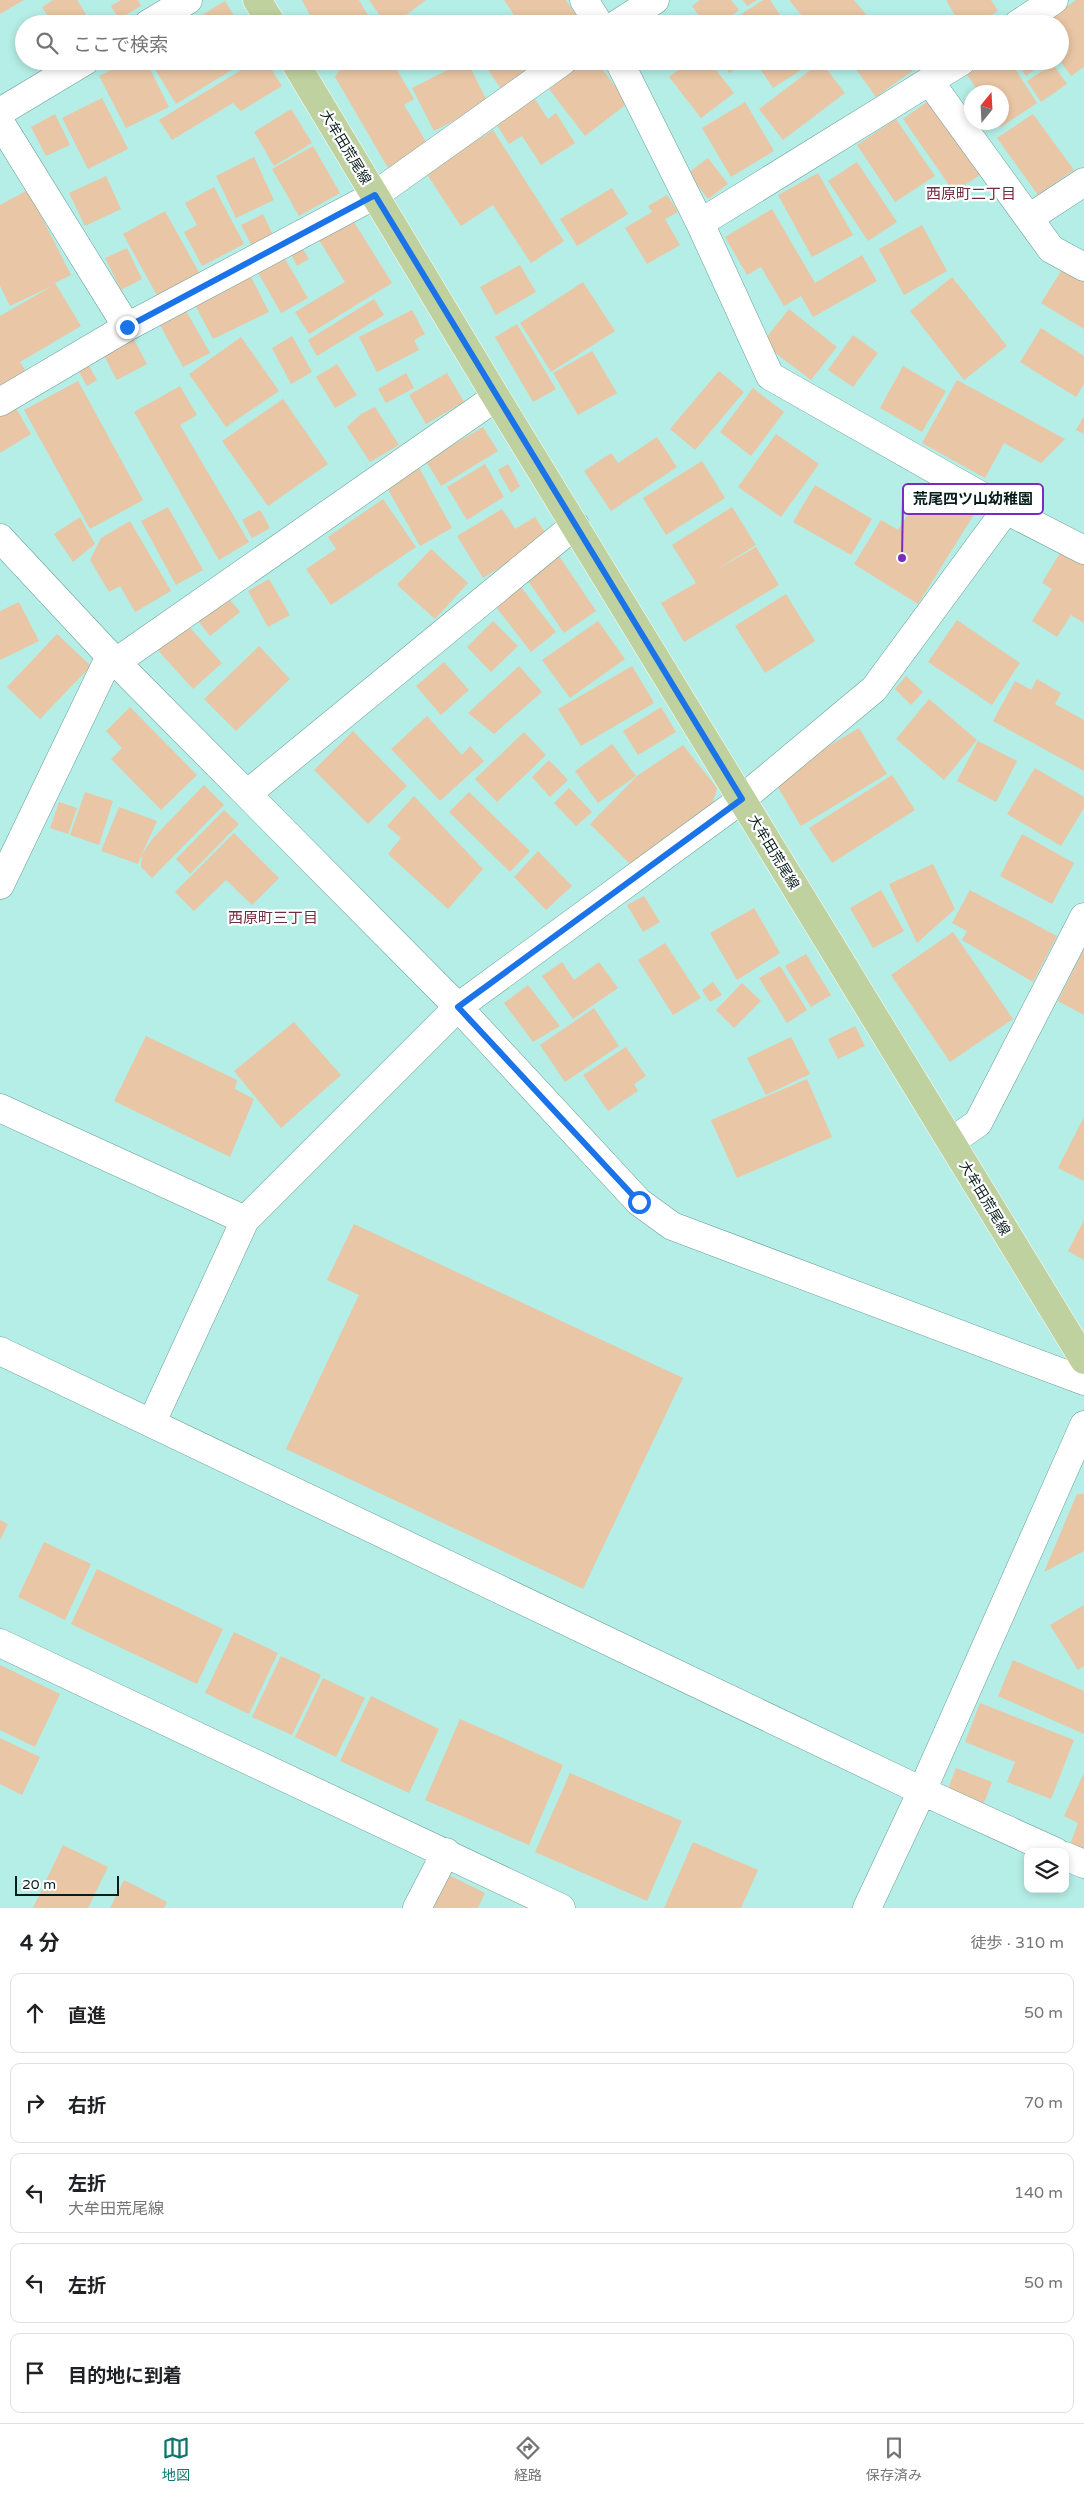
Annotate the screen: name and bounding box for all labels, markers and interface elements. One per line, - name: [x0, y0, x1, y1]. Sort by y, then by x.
- search box: [15, 15, 1069, 70]
- icon: search: [33, 29, 61, 57]
- text: ここで検索: [73, 34, 168, 56]
- north arrow: [964, 85, 1009, 130]
- street label: 大牟田荒尾線: [317, 107, 374, 188]
- district label: 西原町二丁目: [926, 185, 1016, 203]
- route end: [116, 316, 139, 339]
- callout: 荒尾四ツ山幼稚園: [903, 484, 1043, 514]
- text: 荒尾四ツ山幼稚園: [913, 490, 1033, 508]
- street label: 大牟田荒尾線: [745, 812, 802, 893]
- district label: 西原町三丁目: [228, 909, 318, 927]
- street label: 大牟田荒尾線: [956, 1158, 1013, 1239]
- route start: [628, 1191, 651, 1214]
- map controls: [1024, 1848, 1069, 1893]
- button: layers: [1024, 1848, 1069, 1893]
- scale bar: [15, 1873, 119, 1896]
- text: 20 m: [22, 1876, 56, 1893]
- text: 4 分: [20, 1931, 60, 1956]
- text: 徒歩 · 310 m: [971, 1933, 1064, 1953]
- icon: ahead: [21, 1999, 49, 2027]
- text: 50 m: [1024, 2003, 1063, 2023]
- text: 直進: [68, 2005, 106, 2027]
- icon: right: [21, 2089, 49, 2117]
- text: 70 m: [1024, 2093, 1063, 2113]
- text: 右折: [68, 2095, 106, 2117]
- text: 左折: [68, 2173, 106, 2195]
- icon: left: [21, 2179, 49, 2207]
- text: 140 m: [1014, 2183, 1063, 2203]
- text: 大牟田荒尾線: [68, 2199, 164, 2219]
- icon: left: [21, 2269, 49, 2297]
- text: 50 m: [1024, 2273, 1063, 2293]
- text: 左折: [68, 2275, 106, 2297]
- icon: arrive: [21, 2359, 49, 2387]
- text: 目的地に到着: [68, 2365, 182, 2387]
- tab: 地図: [162, 2434, 190, 2484]
- tab: 経路: [514, 2434, 542, 2484]
- tab: 保存済み: [866, 2434, 922, 2484]

